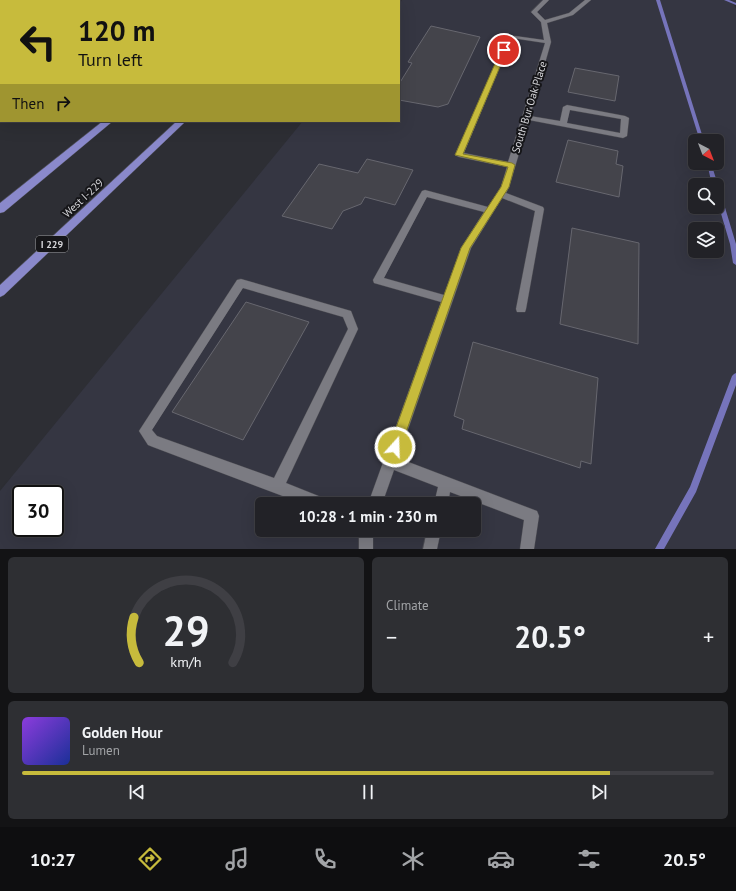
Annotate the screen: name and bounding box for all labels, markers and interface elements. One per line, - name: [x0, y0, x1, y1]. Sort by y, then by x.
- text: 120 m: [78, 12, 155, 49]
- icon: left: [12, 16, 64, 68]
- pin: [487, 33, 521, 67]
- icon: arrive: [493, 39, 515, 61]
- text: Turn left: [78, 48, 143, 71]
- street label: South Bur Oak Place: [508, 59, 550, 155]
- icon: right: [52, 92, 74, 114]
- text: Then: [12, 94, 44, 113]
- north arrow: [688, 134, 724, 170]
- map controls: [688, 134, 724, 258]
- street label: West I-229: [60, 176, 106, 220]
- button: search: [688, 178, 724, 214]
- button: layers: [688, 222, 724, 258]
- road number: I 229: [36, 236, 68, 252]
- position arrow: [374, 426, 416, 468]
- speed limit sign: 30: [12, 485, 64, 537]
- text: 10:28 · 1 min · 230 m: [299, 507, 437, 526]
- text: Climate: [386, 597, 429, 614]
- text: 29: [162, 604, 210, 657]
- text: 20.5°: [514, 617, 586, 656]
- text: −: [386, 623, 397, 651]
- text: +: [703, 623, 714, 651]
- text: km/h: [170, 652, 202, 671]
- text: Golden Hour: [82, 723, 162, 742]
- text: Lumen: [82, 742, 120, 759]
- icon: previous: [126, 781, 148, 803]
- icon: pause: [357, 781, 379, 803]
- icon: next: [588, 781, 610, 803]
- icon: directions: [136, 845, 164, 873]
- icon: music: [223, 845, 251, 873]
- icon: phone: [311, 845, 339, 873]
- icon: climate: [399, 845, 427, 873]
- icon: car: [487, 845, 515, 873]
- icon: filters: [575, 845, 603, 873]
- text: 10:27: [30, 848, 76, 871]
- text: 20.5°: [663, 848, 706, 871]

